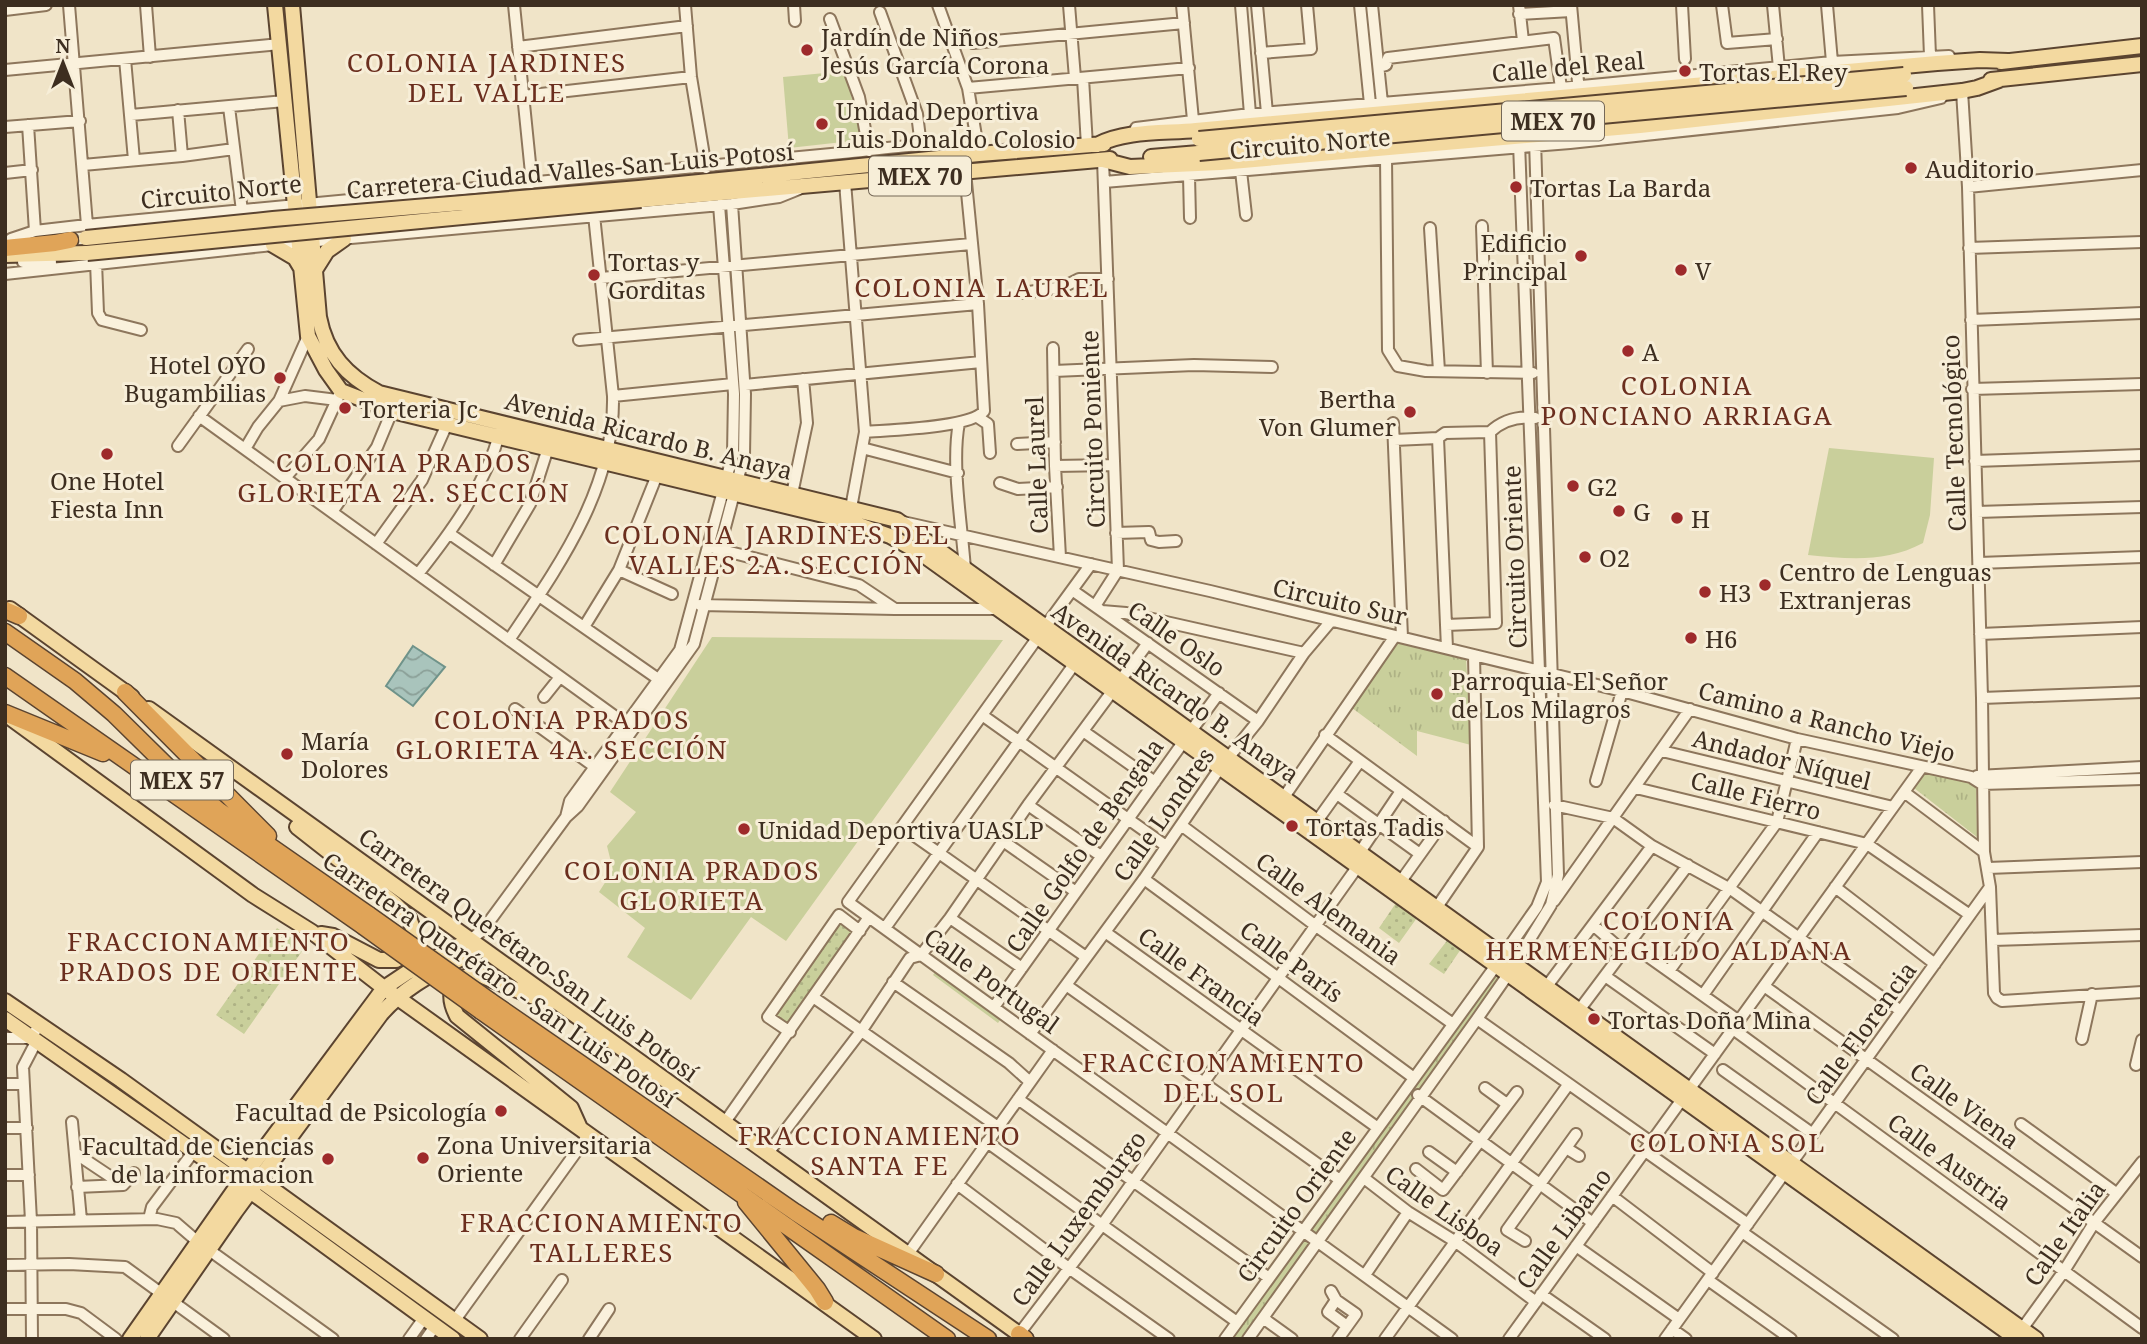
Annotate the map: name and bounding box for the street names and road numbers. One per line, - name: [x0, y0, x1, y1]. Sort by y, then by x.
- street label: Calle del Real: [1490, 43, 1646, 89]
- road number: MEX 70: [1502, 102, 1604, 140]
- street label: Circuito Norte: [1228, 120, 1392, 166]
- street label: Carretera Ciudad Valles-San Luis Potosí: [345, 134, 795, 206]
- road number: MEX 70: [869, 156, 971, 196]
- street label: Circuito Norte: [139, 166, 303, 216]
- street label: Circuito Poniente: [1072, 329, 1112, 529]
- street label: Calle Tecnológico: [1933, 334, 1973, 532]
- street label: Avenida Ricardo B. Anaya: [502, 383, 796, 487]
- street label: Calle Laurel: [1017, 395, 1055, 534]
- street label: Circuito Oriente: [1494, 465, 1534, 649]
- street label: Circuito Sur: [1270, 570, 1410, 632]
- street label: Calle Oslo: [1122, 592, 1232, 684]
- street label: Avenida Ricardo B. Anaya: [1046, 594, 1306, 790]
- street label: Camino a Rancho Viejo: [1695, 673, 1959, 769]
- street label: Andador Níquel: [1689, 721, 1875, 797]
- street label: Calle Golfo de Bengala: [997, 731, 1171, 959]
- street label: Calle Londres: [1105, 741, 1221, 887]
- road number: MEX 57: [131, 760, 233, 800]
- street label: Calle Fierro: [1687, 763, 1825, 827]
- street label: Carretera Querétaro-San Luis Potosí: [352, 819, 706, 1089]
- street label: Carretera Querétaro - San Luis Potosí: [316, 844, 684, 1115]
- street label: Calle Alemania: [1250, 844, 1408, 972]
- street label: Calle París: [1234, 912, 1350, 1010]
- street label: Calle Francia: [1132, 919, 1272, 1033]
- street label: Calle Portugal: [918, 920, 1067, 1041]
- street label: Calle Florencia: [1797, 954, 1923, 1112]
- street label: Calle Viena: [1904, 1054, 2026, 1156]
- street label: Calle Austria: [1881, 1105, 2019, 1217]
- street label: Circuito Oriente: [1229, 1121, 1363, 1289]
- street label: Calle Luxemburgo: [1003, 1123, 1153, 1313]
- street label: Calle Lisboa: [1379, 1157, 1511, 1263]
- street label: Calle Libano: [1508, 1161, 1618, 1295]
- street label: Calle Italia: [2016, 1174, 2112, 1292]

